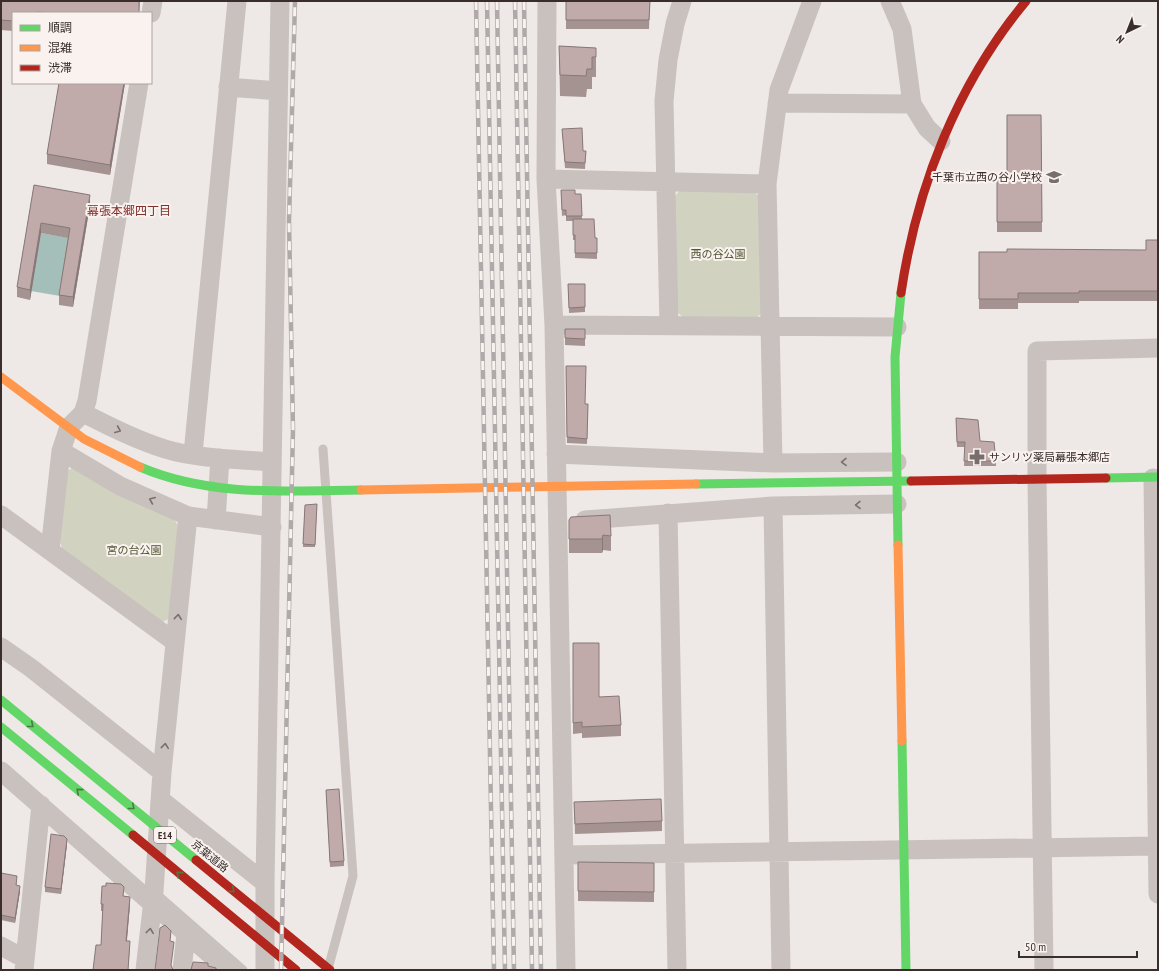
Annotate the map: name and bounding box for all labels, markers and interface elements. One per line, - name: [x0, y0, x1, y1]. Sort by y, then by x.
- legend: [12, 12, 152, 84]
- north arrow: [1107, 12, 1147, 52]
- text: 順調: [48, 20, 72, 35]
- text: N: [1113, 32, 1127, 46]
- text: 混雑: [48, 40, 72, 55]
- text: 渋滞: [48, 60, 72, 75]
- school or university icon: 千葉市立西の谷小学校: [1045, 168, 1063, 186]
- place label: 千葉市立西の谷小学校: [932, 170, 1042, 184]
- district label: 幕張本郷四丁目: [87, 203, 171, 218]
- park label: 西の谷公園: [691, 247, 746, 261]
- one-way arrow: [113, 425, 121, 433]
- pharmacy icon: サンリツ薬局幕張本郷店: [968, 448, 986, 466]
- place label: サンリツ薬局幕張本郷店: [989, 450, 1110, 464]
- one-way arrow: [841, 458, 847, 466]
- one-way arrow: [149, 497, 156, 505]
- one-way arrow: [855, 501, 861, 509]
- park label: 宮の台公園: [107, 543, 162, 557]
- one-way arrow: [173, 614, 182, 620]
- one-way arrow: [27, 720, 34, 727]
- one-way arrow: [160, 743, 169, 749]
- one-way arrow: [76, 789, 84, 796]
- one-way arrow: [127, 803, 134, 810]
- road number: E14: [154, 827, 176, 843]
- street label: 京葉道路: [188, 837, 232, 875]
- one-way arrow: [177, 871, 184, 878]
- one-way arrow: [228, 885, 235, 892]
- one-way arrow: [145, 928, 154, 934]
- scale bar: [1019, 933, 1137, 959]
- text: 50 m: [1025, 939, 1046, 954]

